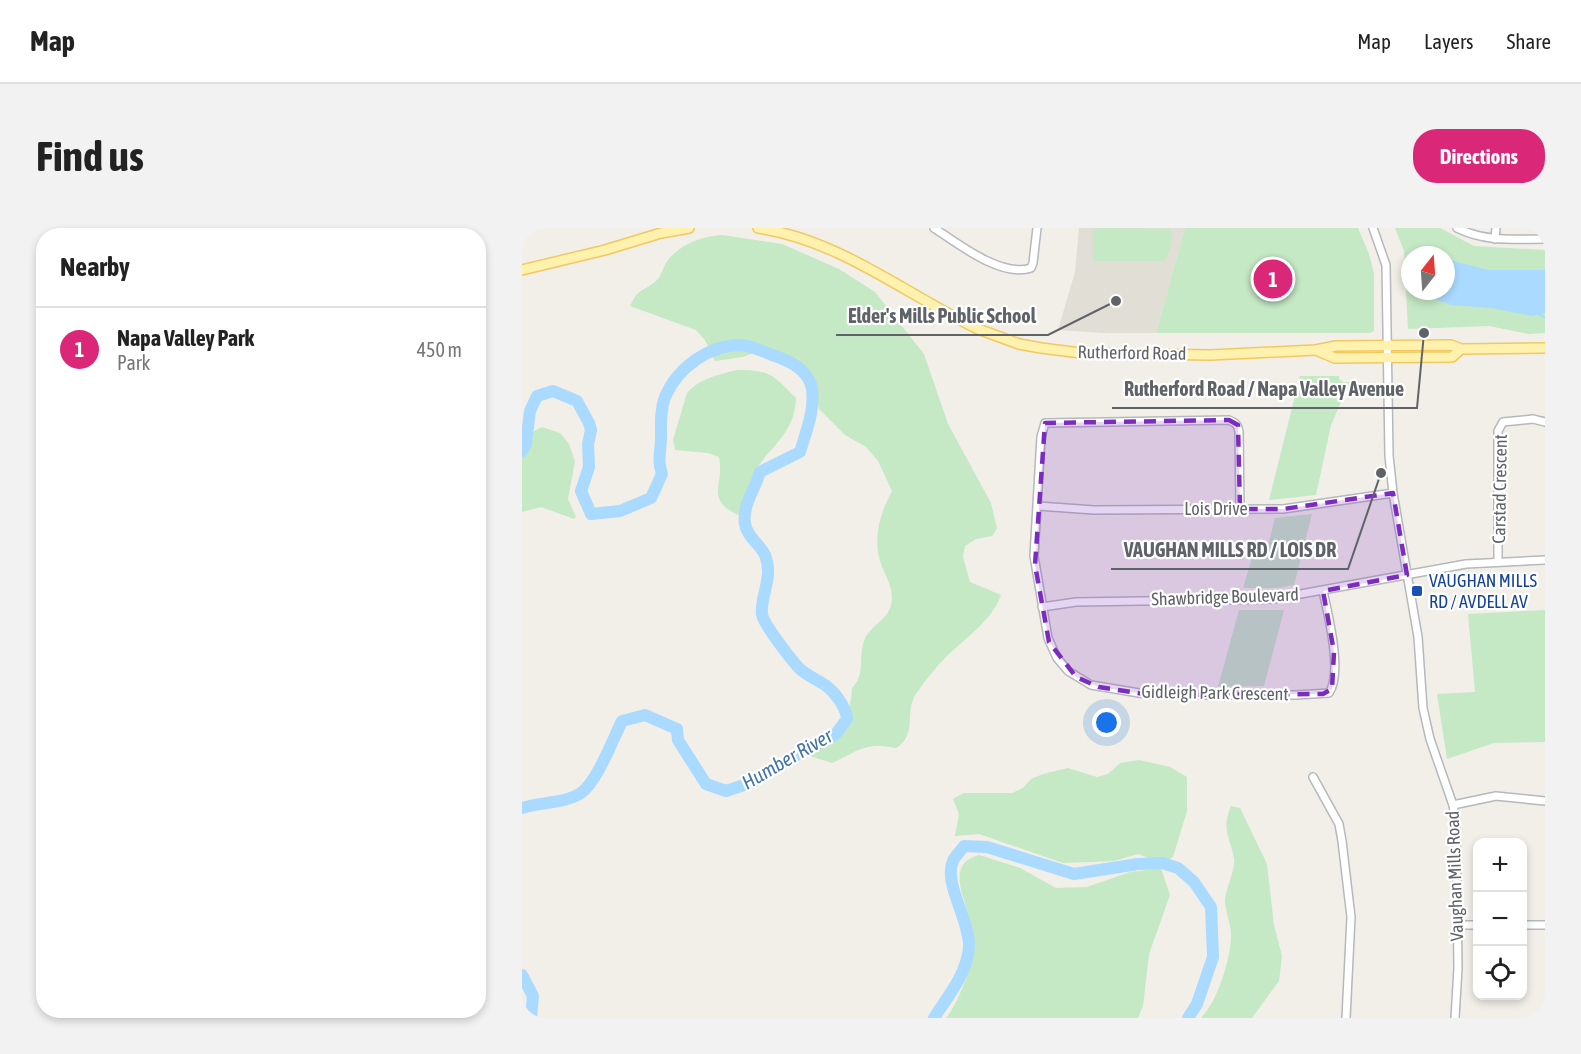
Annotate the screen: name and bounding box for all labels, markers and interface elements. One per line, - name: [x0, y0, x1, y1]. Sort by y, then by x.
- text: Map: [30, 25, 75, 57]
- text: Map: [1357, 29, 1391, 53]
- text: Layers: [1424, 29, 1474, 53]
- text: Share: [1507, 29, 1551, 53]
- button: Directions: [1413, 129, 1545, 183]
- text: Find us: [36, 132, 144, 180]
- north arrow: [1401, 246, 1455, 300]
- text: Nearby: [60, 252, 130, 282]
- pin: 1: [1254, 256, 1293, 302]
- callout: Elder's Mills Public School: [836, 297, 1048, 335]
- text: Elder's Mills Public School: [848, 304, 1037, 327]
- text: Napa Valley Park: [117, 325, 254, 351]
- text: 1: [75, 338, 84, 361]
- text: 450 m: [417, 338, 462, 361]
- street label: Rutherford Road: [1077, 341, 1187, 364]
- text: Park: [117, 351, 150, 374]
- callout: Rutherford Road / Napa Valley Avenue: [1112, 370, 1417, 408]
- text: Rutherford Road / Napa Valley Avenue: [1124, 377, 1404, 400]
- street label: Carstad Crescent: [1488, 434, 1511, 544]
- street label: Lois Drive: [1184, 498, 1248, 519]
- callout: VAUGHAN MILLS RD / LOIS DR: [1111, 531, 1348, 569]
- text: VAUGHAN MILLS RD / LOIS DR: [1123, 538, 1336, 561]
- place label: VAUGHAN MILLS RD / AVDELL AV: [1429, 570, 1537, 612]
- street label: Shawbridge Boulevard: [1151, 583, 1299, 610]
- marker: VAUGHAN MILLS RD / AVDELL AV: [1410, 584, 1424, 598]
- street label: Gidleigh Park Crescent: [1141, 681, 1289, 704]
- your location: [1092, 708, 1121, 737]
- water label: Humber River: [737, 723, 837, 794]
- street label: Vaughan Mills Road: [1442, 811, 1467, 942]
- map controls: [1473, 838, 1527, 1000]
- button: +: [1473, 838, 1527, 892]
- button: −: [1473, 892, 1527, 946]
- button: locate: [1473, 946, 1527, 1000]

